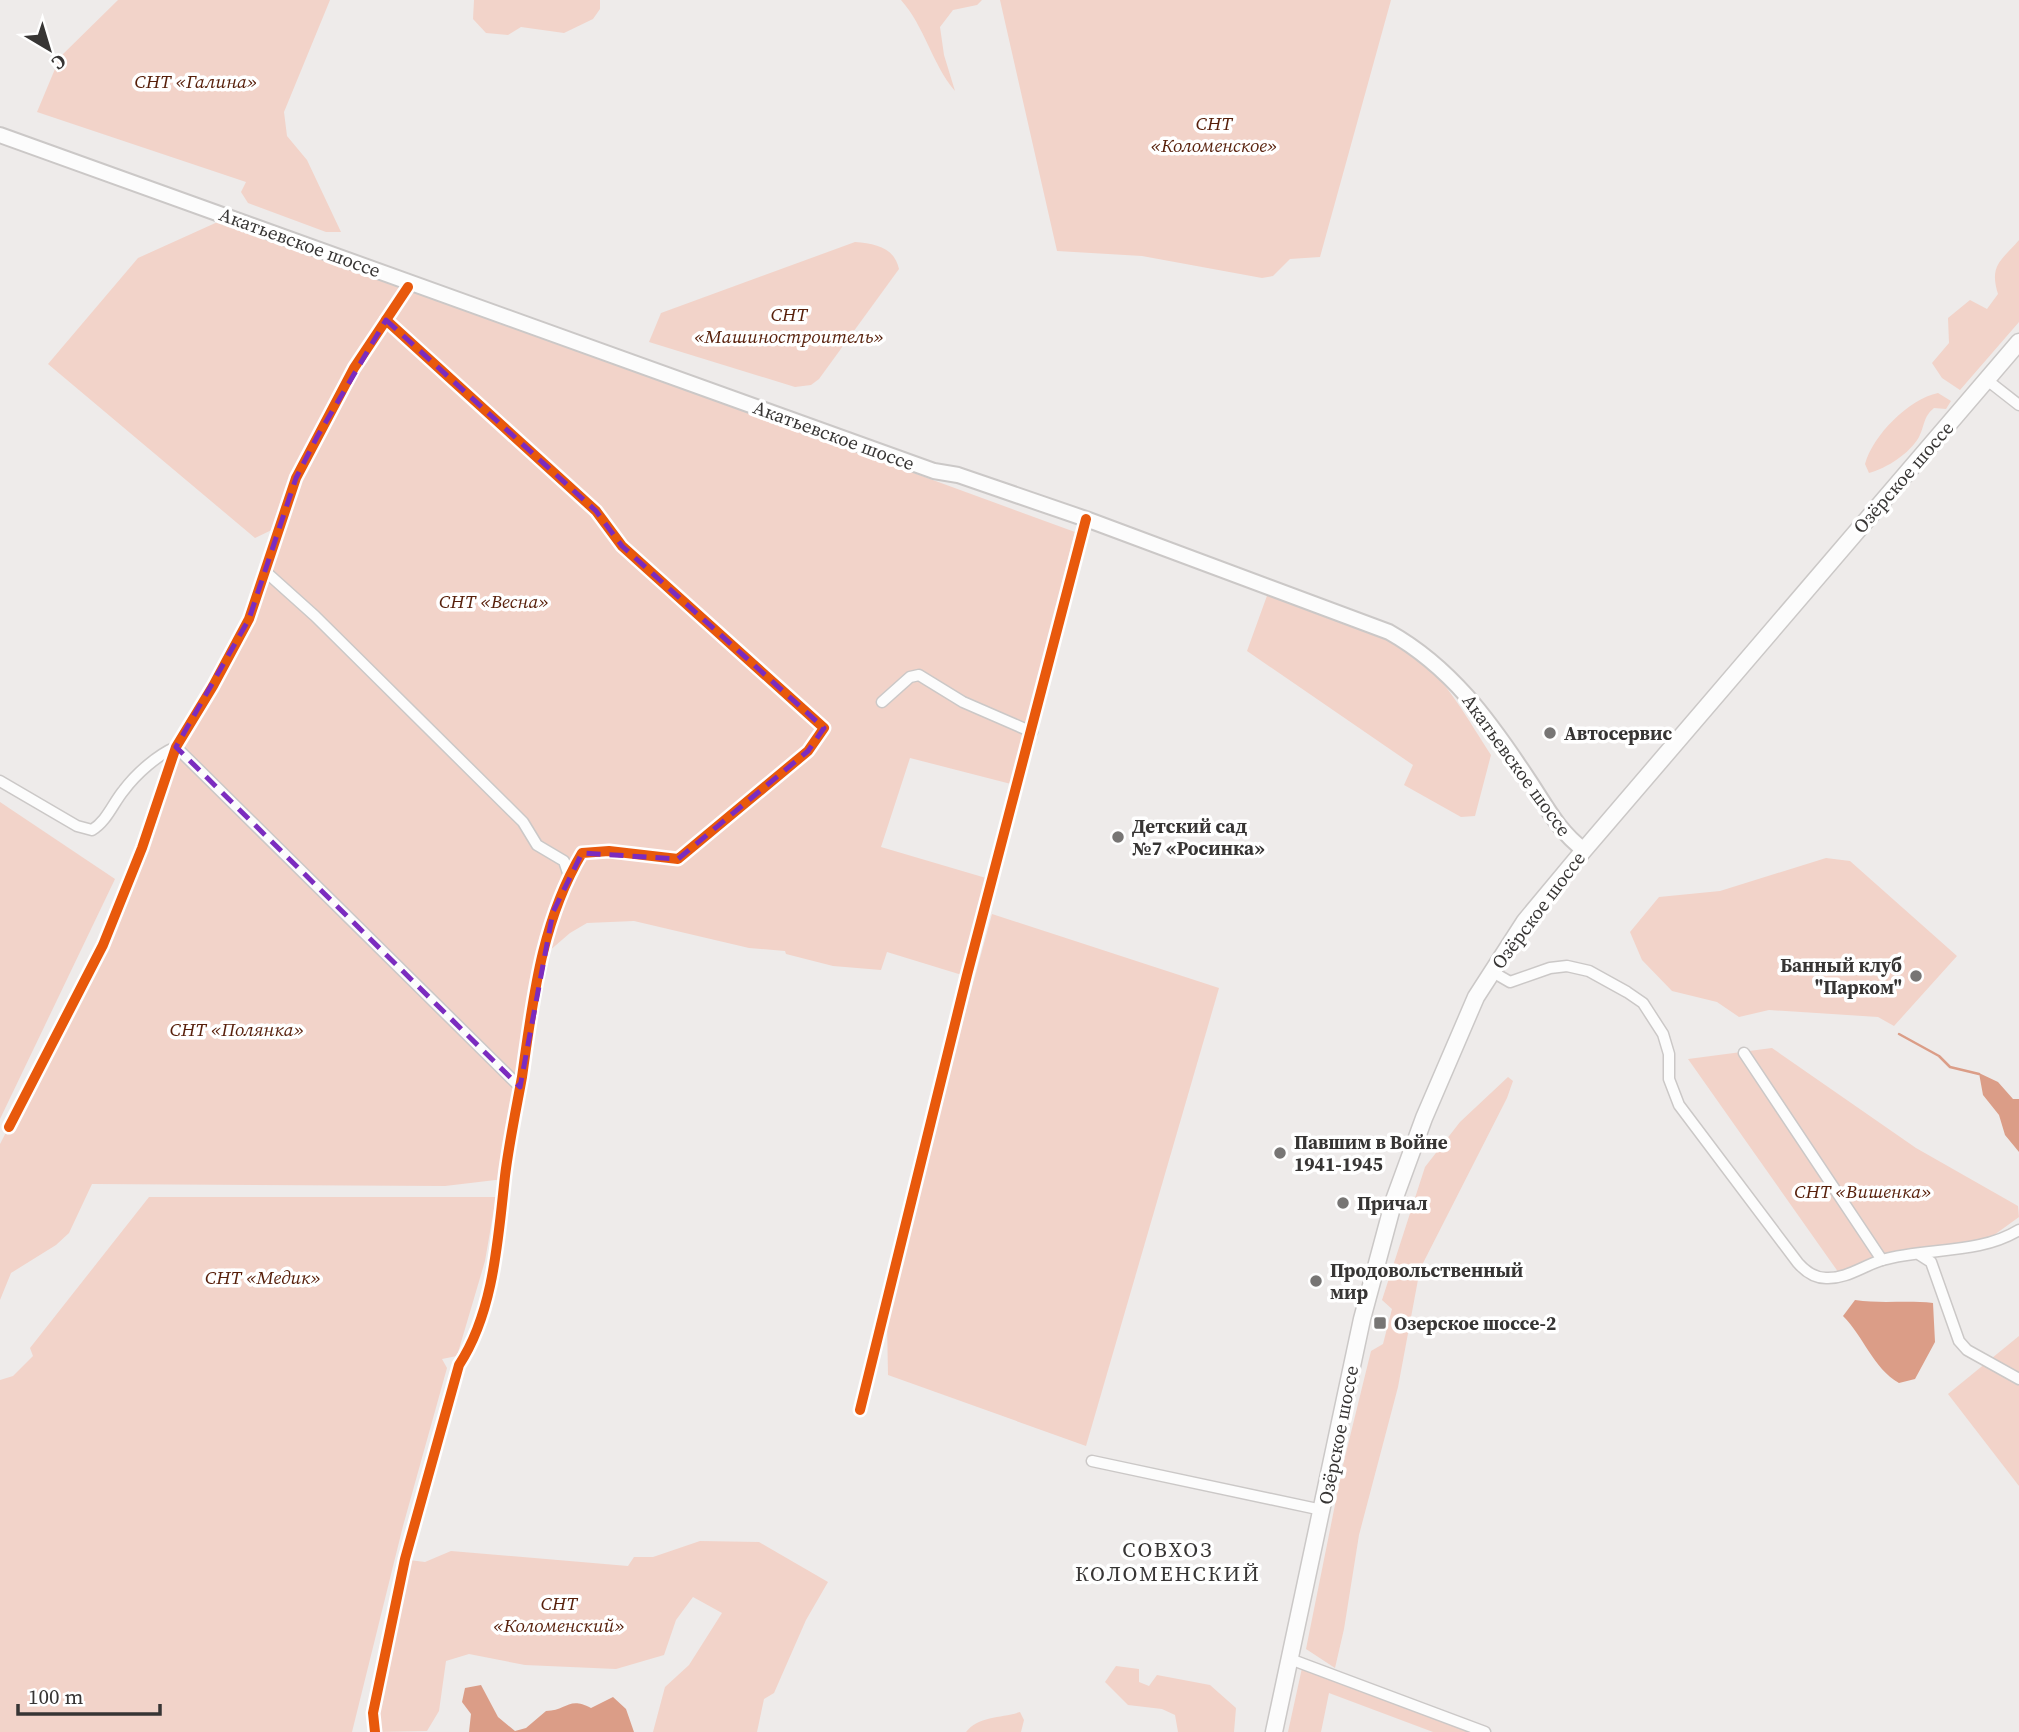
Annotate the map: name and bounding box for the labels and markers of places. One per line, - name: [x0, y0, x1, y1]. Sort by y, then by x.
- place label: Автосервис: [1564, 720, 1672, 746]
- marker: Автосервис: [1542, 725, 1558, 741]
- place label: Детский сад №7 «Росинка»: [1132, 813, 1265, 861]
- marker: Детский сад №7 «Росинка»: [1110, 829, 1126, 845]
- place label: Банный клуб "Парком": [1780, 952, 1902, 1000]
- marker: Банный клуб "Парком": [1908, 968, 1924, 984]
- place label: Павшим в Войне 1941-1945: [1294, 1129, 1448, 1177]
- marker: Павшим в Войне 1941-1945: [1272, 1145, 1288, 1161]
- place label: Причал: [1357, 1190, 1428, 1216]
- marker: Причал: [1335, 1195, 1351, 1211]
- place label: Продовольственный мир: [1330, 1257, 1523, 1305]
- marker: Продовольственный мир: [1308, 1273, 1324, 1289]
- place label: Озерское шоссе-2: [1394, 1310, 1556, 1336]
- marker: Озерское шоссе-2: [1372, 1315, 1388, 1331]

